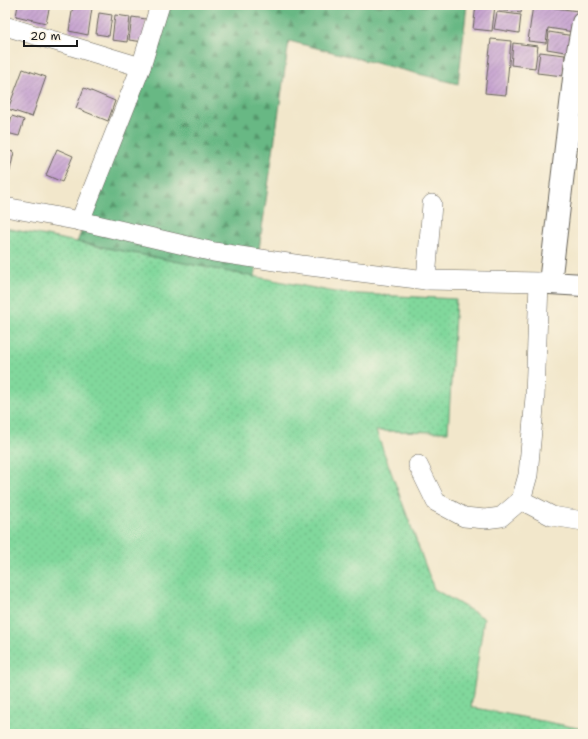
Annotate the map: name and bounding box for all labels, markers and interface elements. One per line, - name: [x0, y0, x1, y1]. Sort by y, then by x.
- scale bar: [24, 22, 77, 48]
- text: 20 m: [30, 28, 61, 44]

